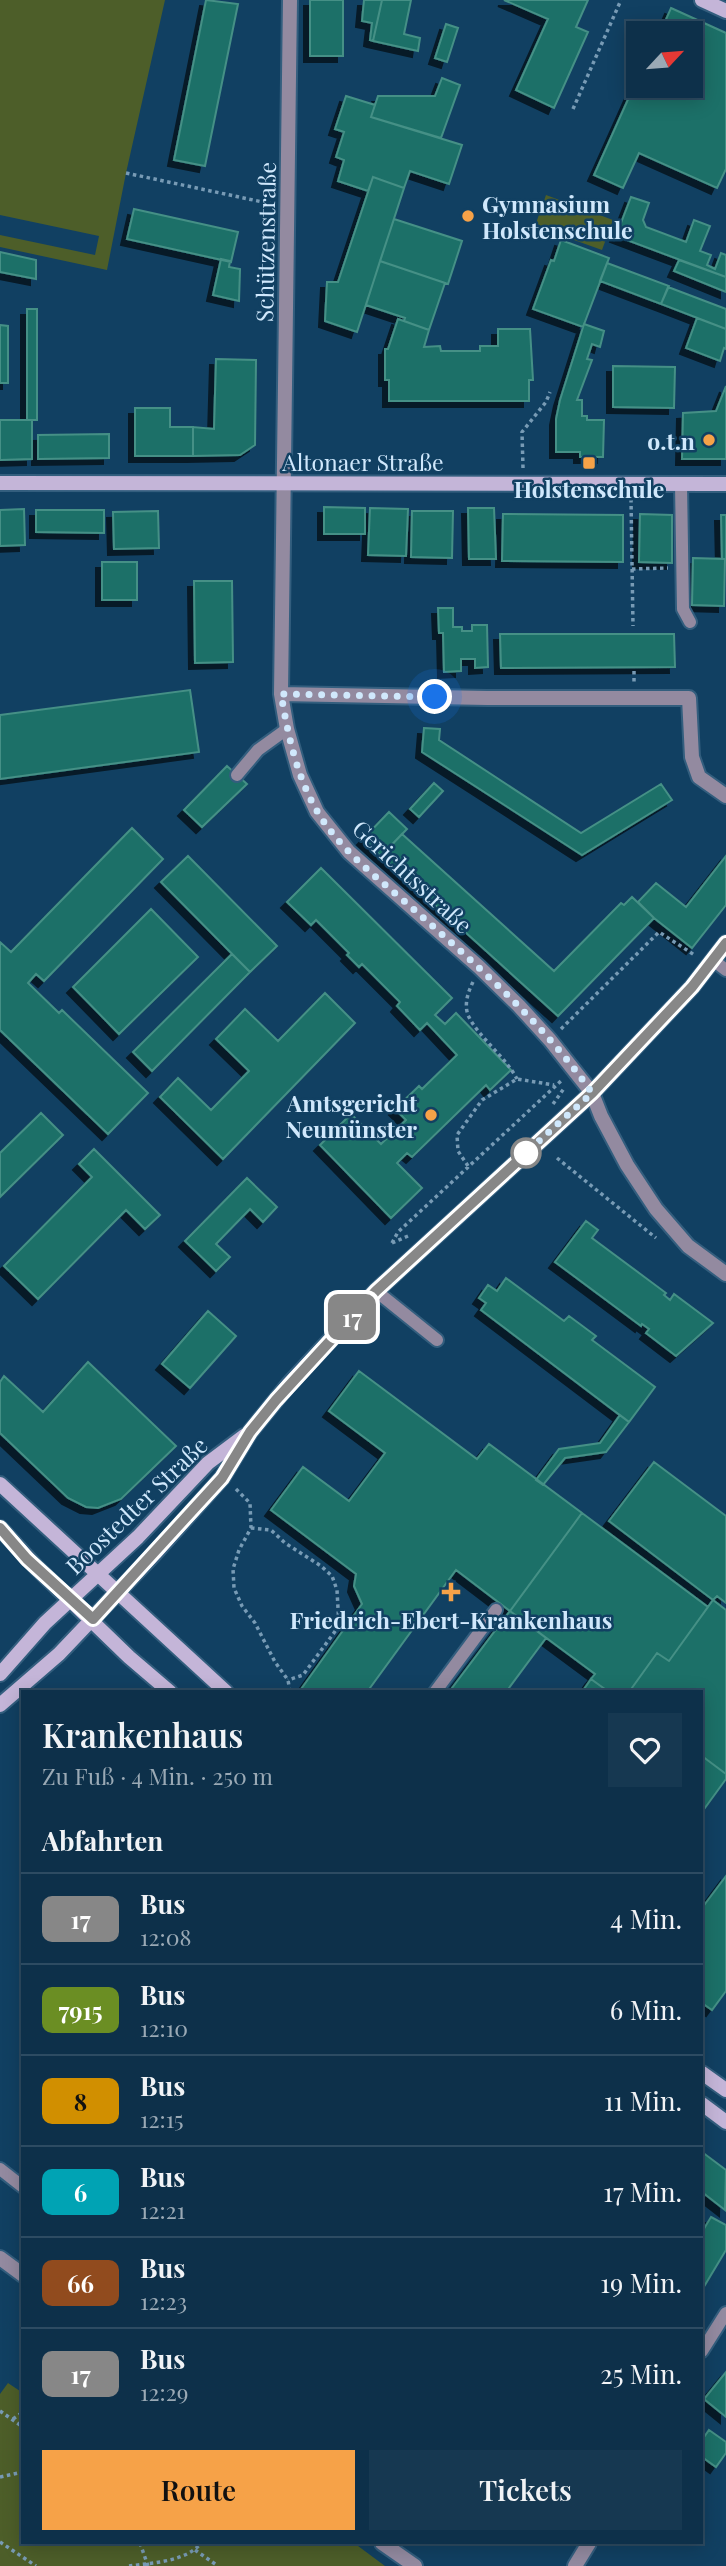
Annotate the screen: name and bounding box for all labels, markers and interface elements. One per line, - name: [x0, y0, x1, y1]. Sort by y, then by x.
- north arrow: [626, 21, 704, 98]
- map controls: [626, 21, 703, 98]
- street label: Schützenstraße: [248, 162, 282, 322]
- place label: Gymnasium Holstenschule: [482, 188, 633, 245]
- marker: Gymnasium Holstenschule: [460, 208, 476, 224]
- place label: o.t.n: [647, 425, 695, 456]
- marker: o.t.n: [701, 432, 717, 448]
- street label: Altonaer Straße: [281, 446, 444, 477]
- marker: Holstenschule: [581, 455, 597, 471]
- place label: Holstenschule: [514, 473, 664, 504]
- your location: [417, 679, 452, 714]
- street label: Gerichtsstraße: [346, 812, 480, 940]
- place label: Amtsgericht Neumünster: [286, 1087, 418, 1144]
- marker: Amtsgericht Neumünster: [423, 1107, 439, 1123]
- unlabelled marker: [511, 1138, 541, 1168]
- line badge: 17: [320, 1294, 384, 1340]
- text: 17: [342, 1301, 362, 1333]
- street label: Boostedter Straße: [58, 1429, 214, 1581]
- marker: Friedrich-Ebert-Krankenhaus: [441, 1582, 461, 1602]
- place label: Friedrich-Ebert-Krankenhaus: [290, 1604, 612, 1635]
- text: Krankenhaus: [42, 1712, 243, 1756]
- button: heart: [608, 1713, 682, 1787]
- text: Zu Fuß · 4 Min. · 250 m: [42, 1760, 273, 1791]
- text: Abfahrten: [42, 1823, 163, 1858]
- text: Bus: [140, 1886, 185, 1921]
- text: 4 Min.: [610, 1901, 682, 1936]
- text: 17: [70, 1903, 91, 1935]
- text: 12:08: [140, 1921, 191, 1952]
- text: Bus: [140, 1977, 185, 2012]
- text: 6 Min.: [610, 1992, 682, 2027]
- text: 7915: [58, 1994, 103, 2026]
- text: 12:10: [140, 2012, 188, 2043]
- text: Bus: [140, 2068, 185, 2103]
- text: 11 Min.: [604, 2083, 682, 2118]
- text: 8: [74, 2085, 87, 2117]
- text: 12:15: [140, 2103, 183, 2134]
- text: Bus: [140, 2159, 185, 2194]
- text: 17 Min.: [603, 2174, 682, 2209]
- text: 6: [74, 2176, 87, 2208]
- text: 12:21: [140, 2194, 185, 2225]
- text: Bus: [140, 2250, 185, 2285]
- text: 19 Min.: [600, 2265, 682, 2300]
- text: 66: [67, 2267, 94, 2299]
- text: 12:23: [140, 2285, 187, 2316]
- text: Bus: [140, 2341, 185, 2376]
- text: 25 Min.: [600, 2356, 682, 2391]
- text: 17: [70, 2358, 91, 2390]
- text: 12:29: [140, 2376, 188, 2407]
- button: Route: [42, 2450, 355, 2530]
- button: Tickets: [369, 2450, 682, 2530]

